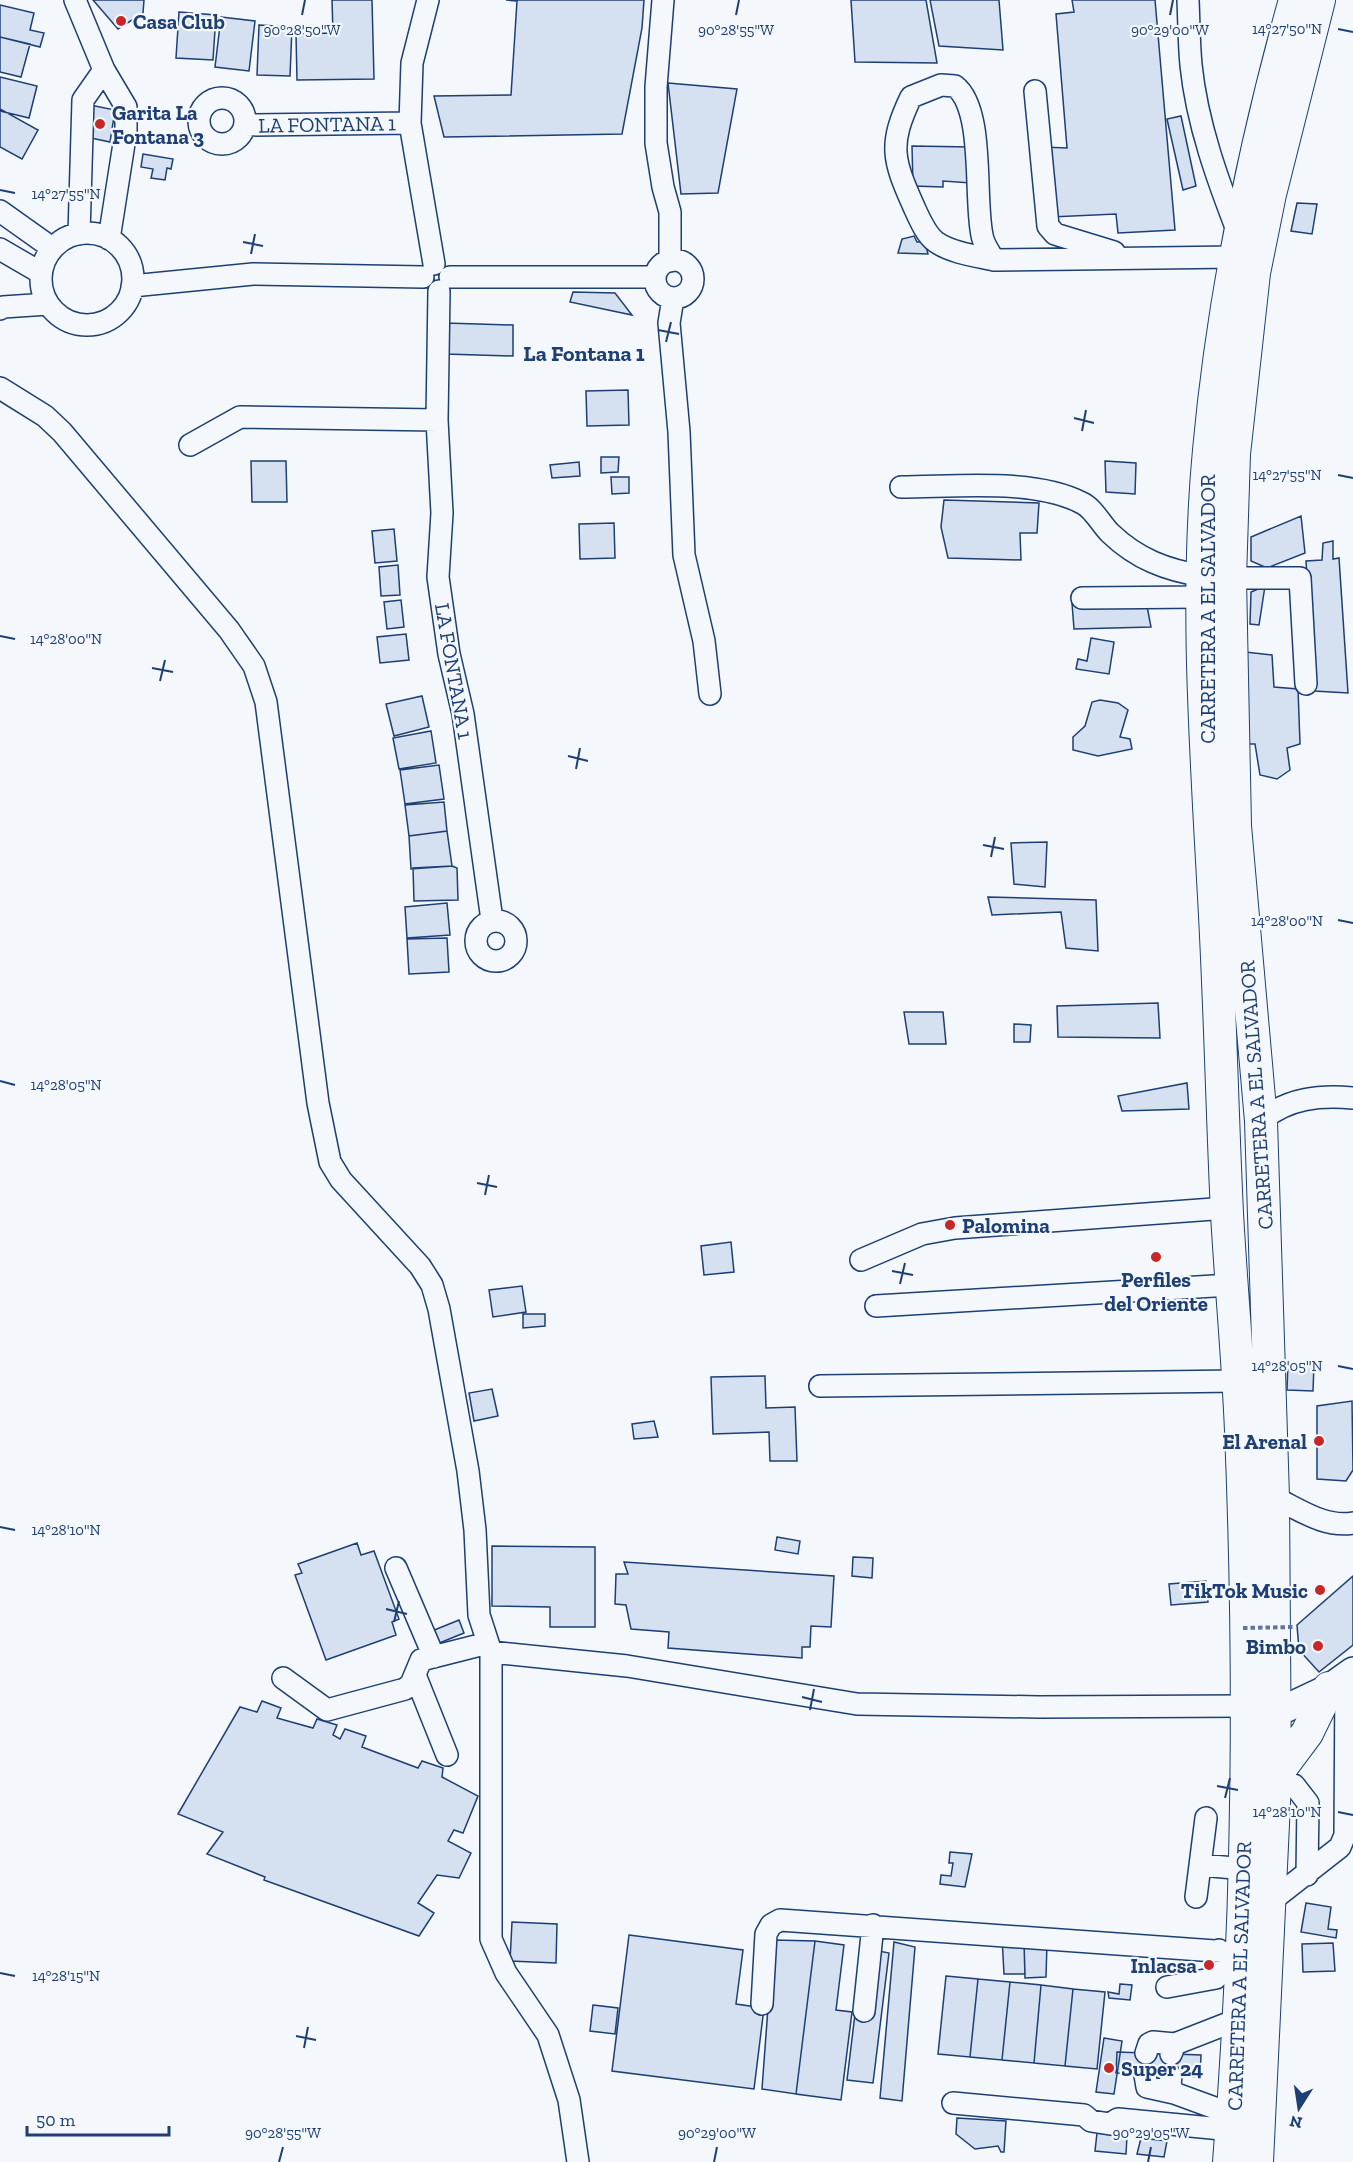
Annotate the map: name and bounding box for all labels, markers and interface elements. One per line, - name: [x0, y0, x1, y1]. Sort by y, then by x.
- place label: Casa Club: [133, 9, 225, 34]
- marker: Casa Club: [114, 14, 128, 28]
- text: 14°27'50"N: [1252, 20, 1322, 38]
- text: 90°28'50"W: [263, 21, 341, 39]
- text: 90°28'55"W: [698, 21, 774, 39]
- text: 90°29'00"W: [1131, 21, 1209, 39]
- place label: Garita La Fontana 3: [112, 100, 204, 149]
- street label: LA FONTANA 1: [258, 110, 396, 138]
- marker: Garita La Fontana 3: [93, 117, 107, 131]
- text: 14°27'55"N: [31, 185, 101, 203]
- district label: La Fontana 1: [523, 340, 645, 367]
- text: 14°27'55"N: [1252, 466, 1322, 484]
- street label: CARRETERA A EL SALVADOR: [1195, 474, 1220, 744]
- street label: LA FONTANA 1: [430, 601, 478, 741]
- text: 14°28'00"N: [30, 630, 102, 648]
- text: 14°28'00"N: [1251, 912, 1323, 930]
- street label: CARRETERA A EL SALVADOR: [1234, 960, 1278, 1230]
- text: 14°28'05"N: [30, 1076, 102, 1094]
- place label: Palomina: [962, 1213, 1050, 1238]
- marker: Palomina: [943, 1218, 957, 1232]
- marker: Perfiles del Oriente: [1149, 1250, 1163, 1264]
- place label: Perfiles del Oriente: [1104, 1267, 1208, 1316]
- text: 14°28'05"N: [1251, 1357, 1323, 1375]
- place label: El Arenal: [1222, 1429, 1307, 1454]
- marker: El Arenal: [1312, 1434, 1326, 1448]
- text: 14°28'10"N: [31, 1521, 101, 1539]
- place label: TikTok Music: [1181, 1578, 1308, 1603]
- marker: TikTok Music: [1313, 1583, 1327, 1597]
- place label: Bimbo: [1246, 1634, 1306, 1659]
- marker: Bimbo: [1311, 1639, 1325, 1653]
- text: 14°28'10"N: [1252, 1803, 1322, 1821]
- street label: CARRETERA A EL SALVADOR: [1222, 1841, 1256, 2111]
- place label: Inlacsa: [1131, 1953, 1197, 1978]
- marker: Inlacsa: [1202, 1958, 1216, 1972]
- text: 14°28'15"N: [32, 1967, 100, 1985]
- place label: Super 24: [1121, 2056, 1203, 2081]
- marker: Super 24: [1102, 2061, 1116, 2075]
- north arrow: [1269, 2078, 1329, 2138]
- scale bar: [27, 2099, 170, 2137]
- text: 50 m: [36, 2109, 76, 2131]
- text: N: [1288, 2112, 1304, 2133]
- text: 90°28'55"W: [245, 2124, 321, 2142]
- text: 90°29'00"W: [678, 2124, 756, 2142]
- text: 90°29'05"W: [1113, 2124, 1190, 2142]

